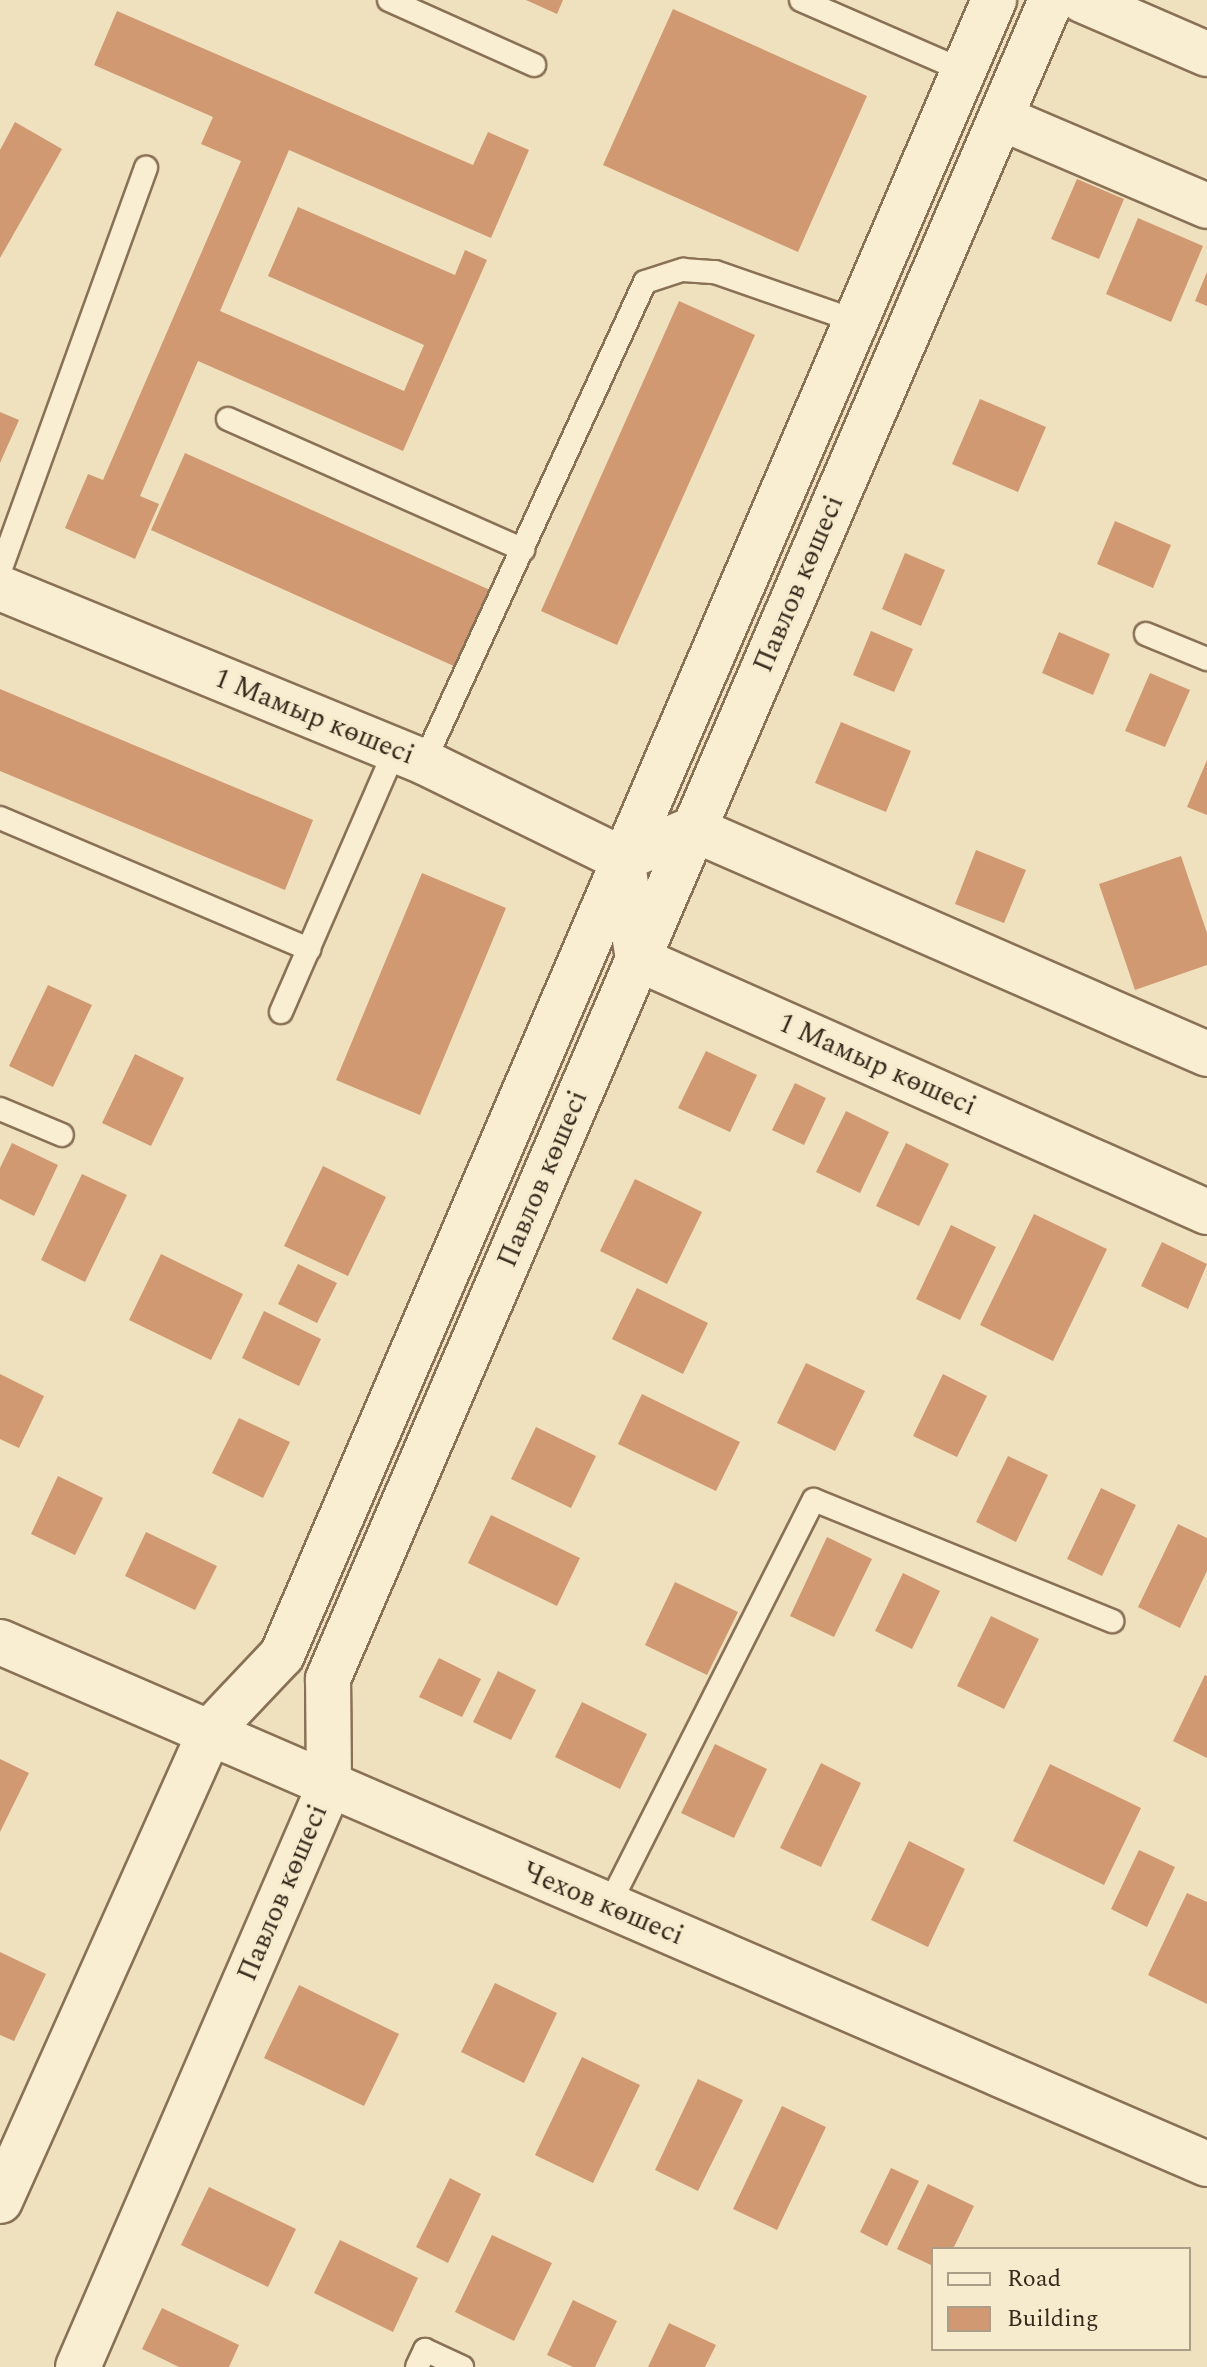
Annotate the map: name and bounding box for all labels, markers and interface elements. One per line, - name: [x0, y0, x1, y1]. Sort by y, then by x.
- street label: Павлов көшесі: [747, 490, 851, 678]
- street label: 1 Мамыр көшесі: [209, 661, 419, 773]
- street label: 1 Мамыр көшесі: [773, 1006, 981, 1124]
- street label: Павлов көшесі: [491, 1085, 595, 1273]
- street label: Павлов көшесі: [231, 1799, 335, 1987]
- street label: Чехов көшесі: [517, 1855, 689, 1953]
- legend: [931, 2247, 1191, 2351]
- text: Road: [1007, 2261, 1061, 2297]
- text: Building: [1007, 2301, 1099, 2337]

